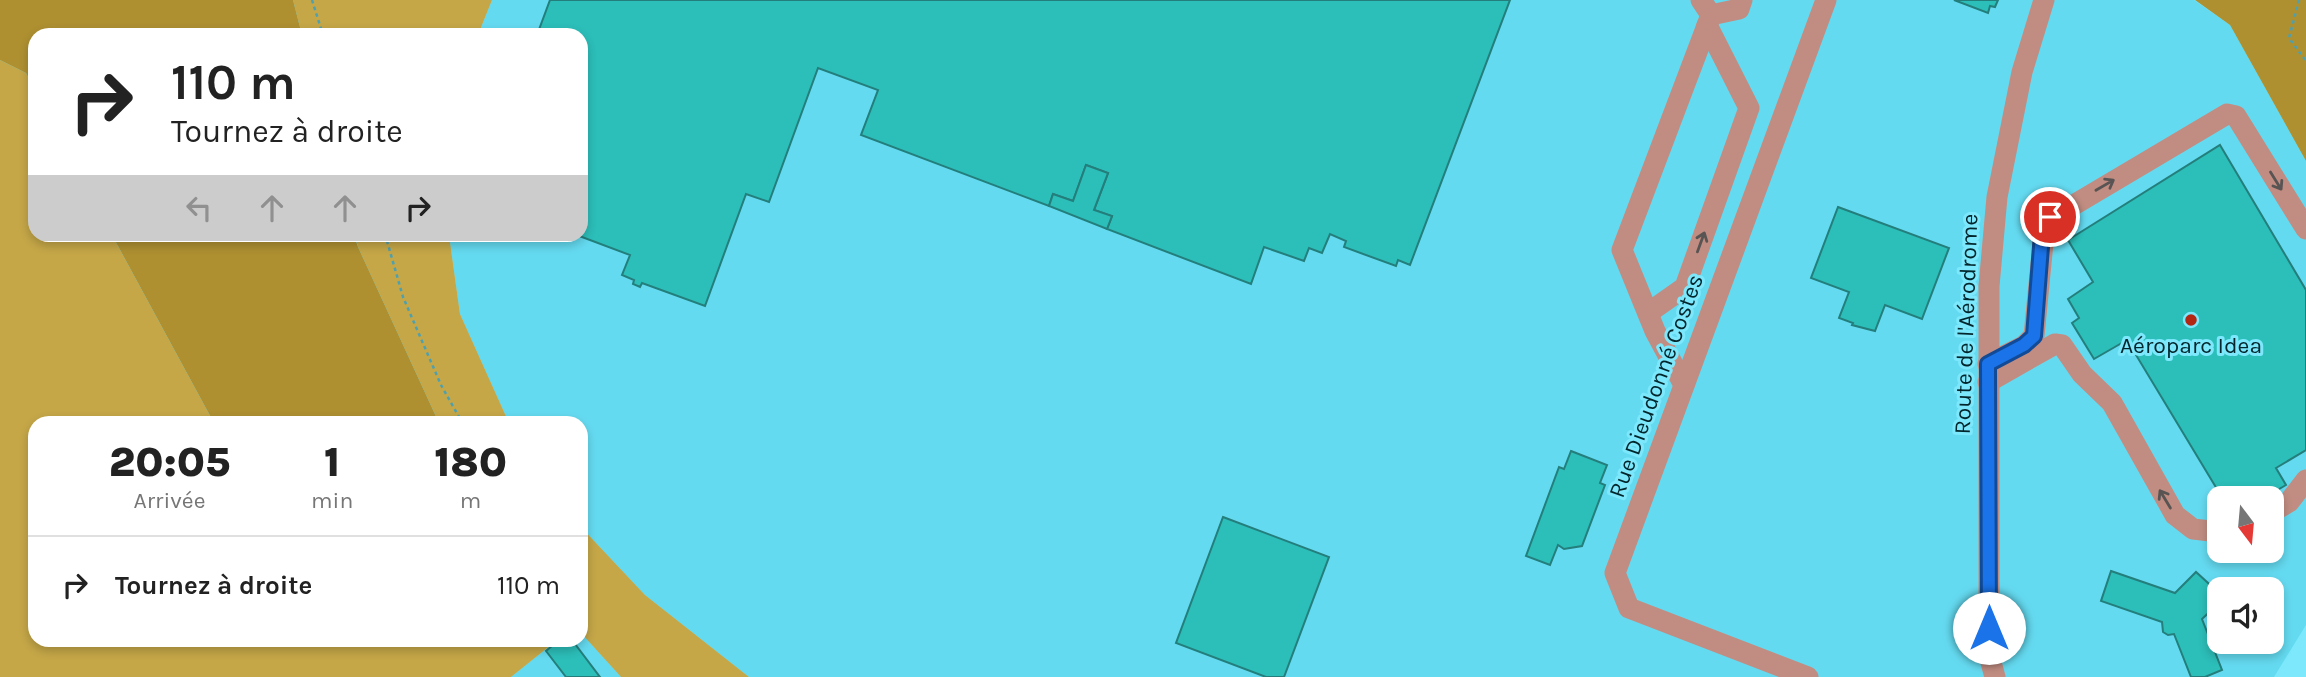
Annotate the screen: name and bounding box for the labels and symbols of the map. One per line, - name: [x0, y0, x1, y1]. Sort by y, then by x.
- one-way arrow: [2269, 171, 2284, 190]
- one-way arrow: [2095, 178, 2115, 192]
- pin: [2020, 187, 2080, 247]
- street label: Route de l'Aérodrome: [1949, 213, 1983, 435]
- one-way arrow: [1696, 232, 1708, 254]
- street label: Rue Dieudonné Costes: [1603, 271, 1709, 501]
- marker: Aéroparc Idea: [2183, 312, 2199, 328]
- place label: Aéroparc Idea: [2120, 332, 2262, 359]
- north arrow: [2207, 486, 2284, 564]
- one-way arrow: [2157, 490, 2171, 510]
- position arrow: [1952, 591, 2026, 665]

